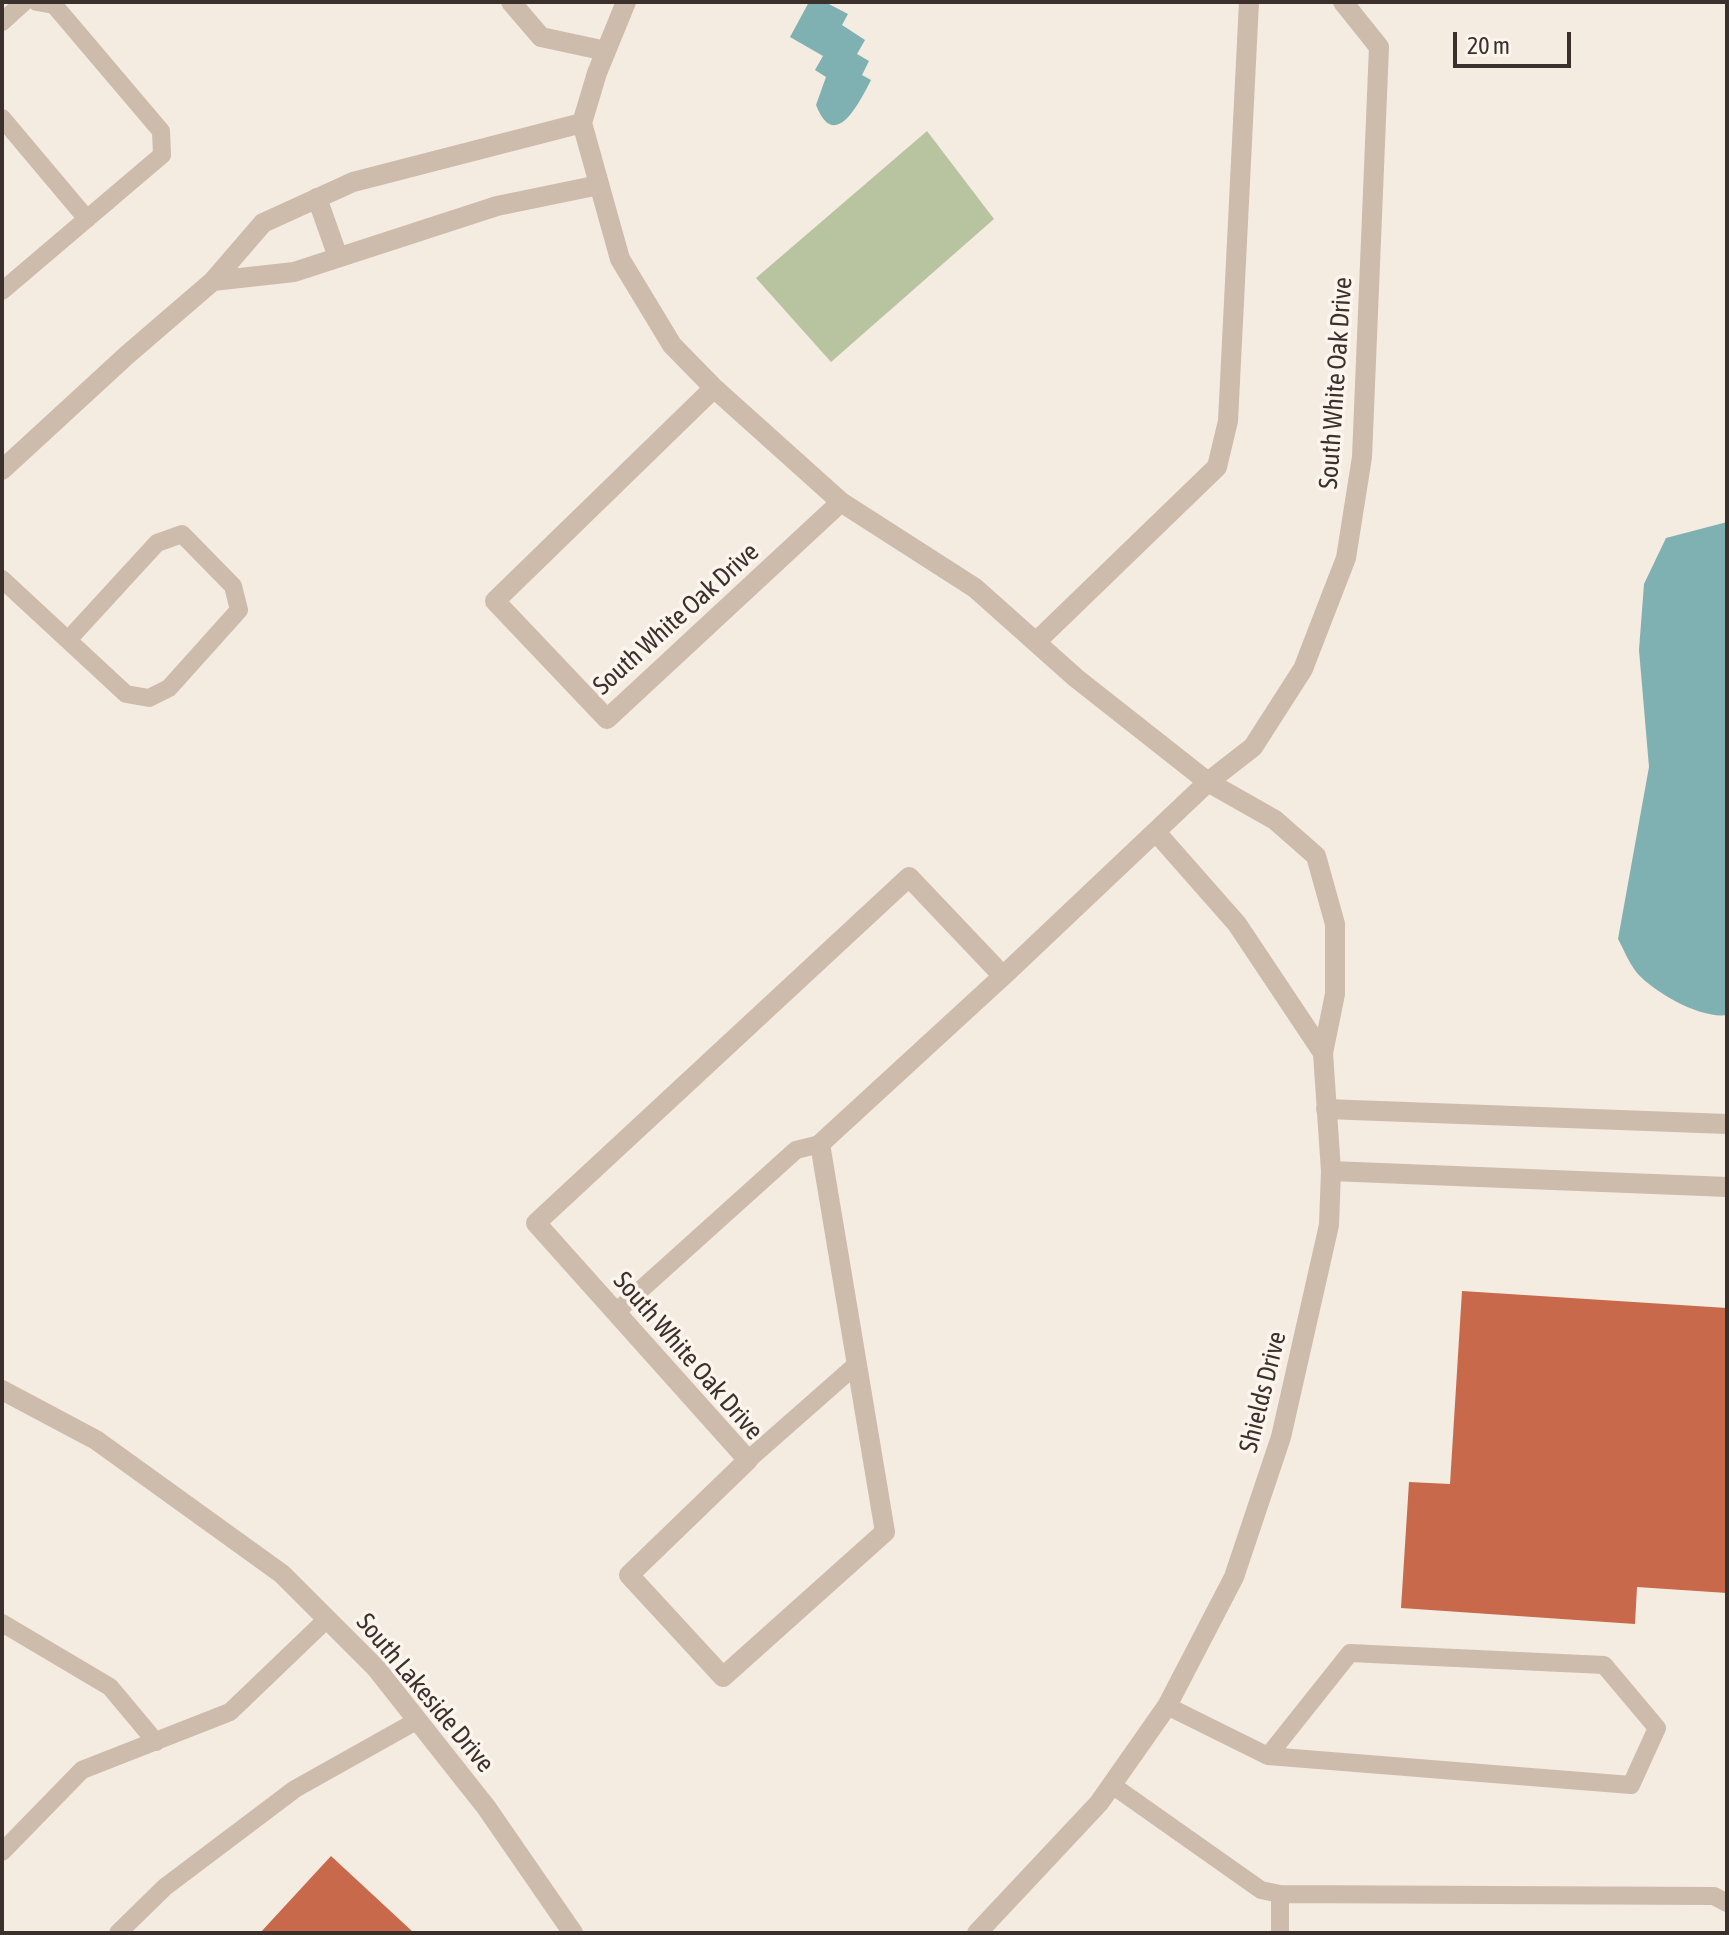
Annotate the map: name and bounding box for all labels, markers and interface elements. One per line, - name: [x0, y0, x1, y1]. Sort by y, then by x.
- scale bar: [1457, 16, 1575, 66]
- text: 20 m: [1467, 32, 1510, 59]
- street label: South White Oak Drive: [1313, 276, 1359, 490]
- street label: South White Oak Drive: [587, 536, 765, 702]
- street label: South White Oak Drive: [607, 1266, 769, 1446]
- street label: Shields Drive: [1233, 1328, 1293, 1456]
- street label: South Lakeside Drive: [350, 1607, 500, 1779]

